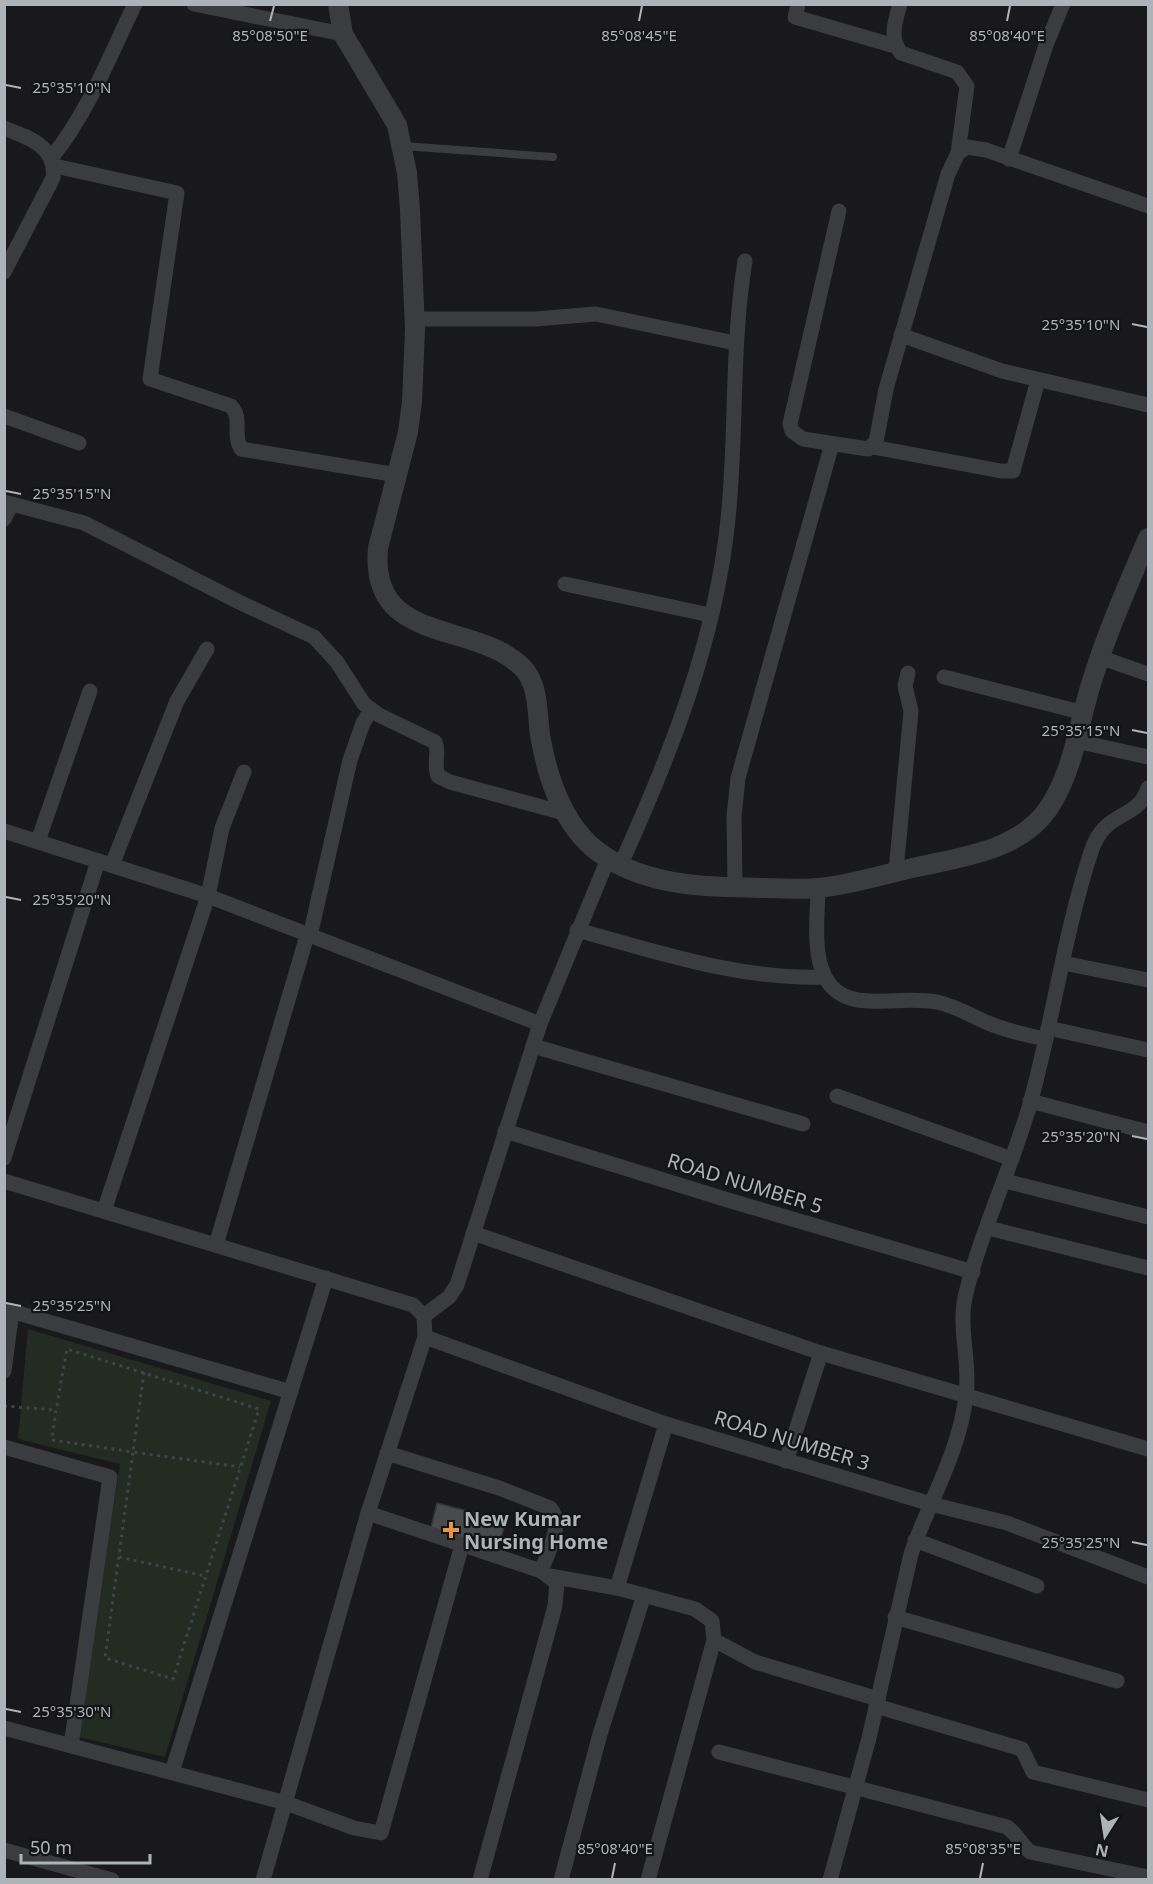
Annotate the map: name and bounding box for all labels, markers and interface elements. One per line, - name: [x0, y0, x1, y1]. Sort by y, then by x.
- text: 85°08'50"E: [232, 25, 308, 45]
- text: 85°08'45"E: [601, 25, 677, 45]
- text: 85°08'40"E: [969, 25, 1045, 45]
- text: 25°35'10"N: [33, 77, 111, 97]
- text: 25°35'10"N: [1042, 314, 1120, 334]
- text: 25°35'15"N: [33, 483, 111, 503]
- text: 25°35'15"N: [1042, 720, 1120, 740]
- text: 25°35'20"N: [33, 889, 111, 909]
- text: 25°35'20"N: [1042, 1126, 1120, 1146]
- street label: ROAD NUMBER 5: [664, 1146, 826, 1220]
- text: 25°35'25"N: [33, 1295, 111, 1315]
- street label: ROAD NUMBER 3: [711, 1403, 873, 1477]
- place label: New Kumar Nursing Home: [464, 1505, 608, 1555]
- marker: New Kumar Nursing Home: [442, 1521, 460, 1539]
- text: 25°35'25"N: [1042, 1532, 1120, 1552]
- text: 25°35'30"N: [33, 1701, 111, 1721]
- north arrow: [1075, 1806, 1135, 1866]
- scale bar: [21, 1827, 150, 1865]
- text: 50 m: [30, 1835, 72, 1859]
- text: 85°08'40"E: [577, 1838, 653, 1858]
- text: 85°08'35"E: [945, 1838, 1021, 1858]
- text: N: [1093, 1839, 1111, 1863]

